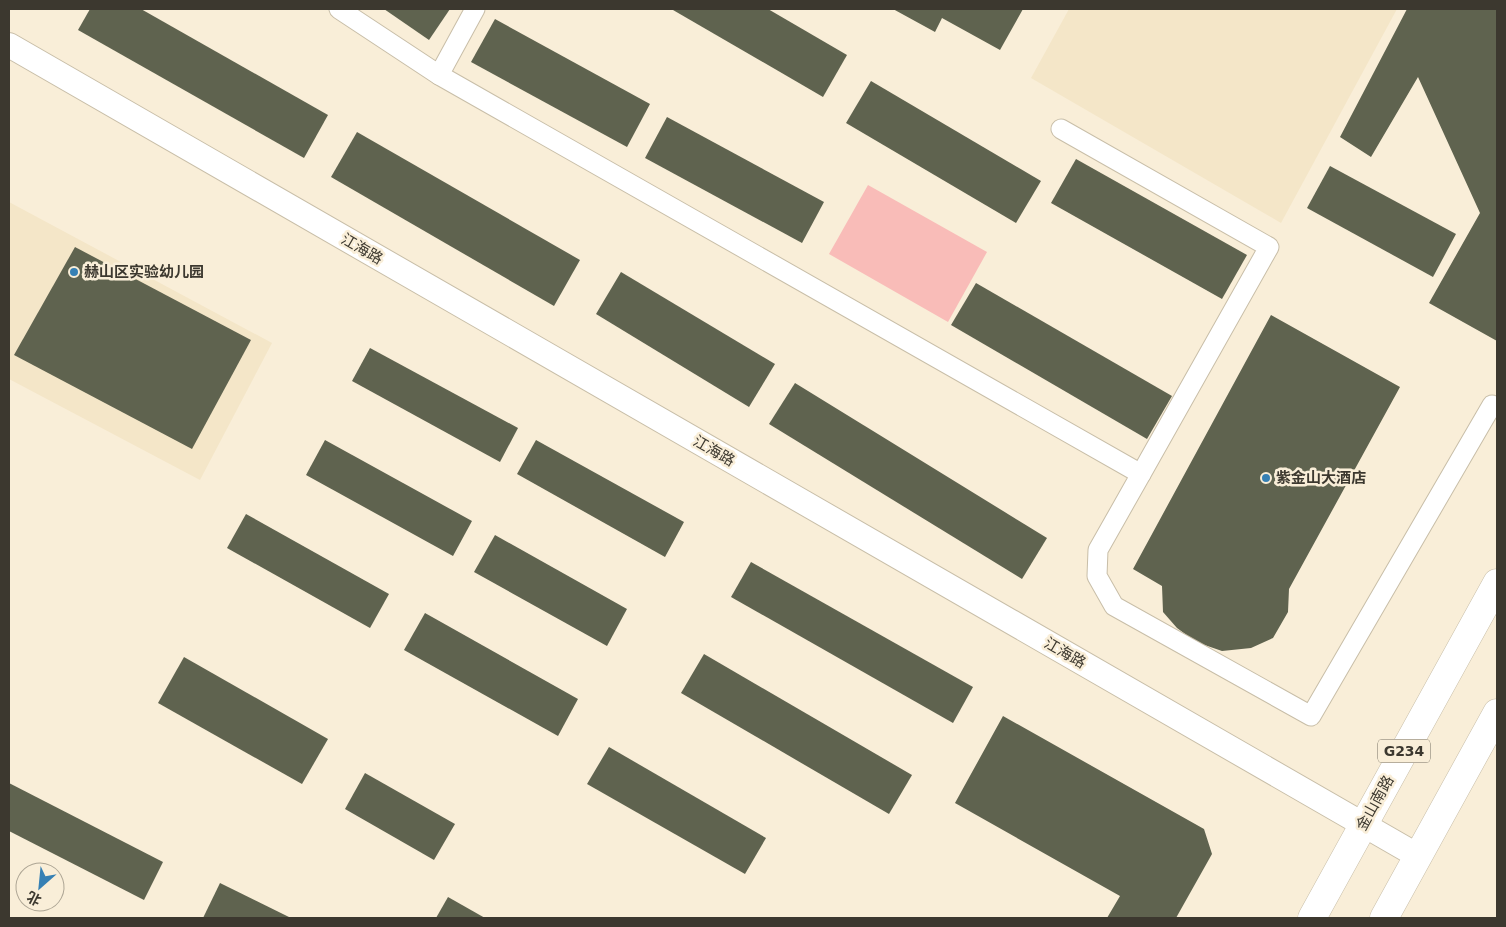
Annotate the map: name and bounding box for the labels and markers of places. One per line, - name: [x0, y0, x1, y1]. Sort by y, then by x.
- place label: 赫山区实验幼儿园: [84, 263, 204, 281]
- marker: 赫山区实验幼儿园: [68, 266, 80, 278]
- place label: 紫金山大酒店: [1276, 469, 1366, 487]
- marker: 紫金山大酒店: [1260, 472, 1272, 484]

